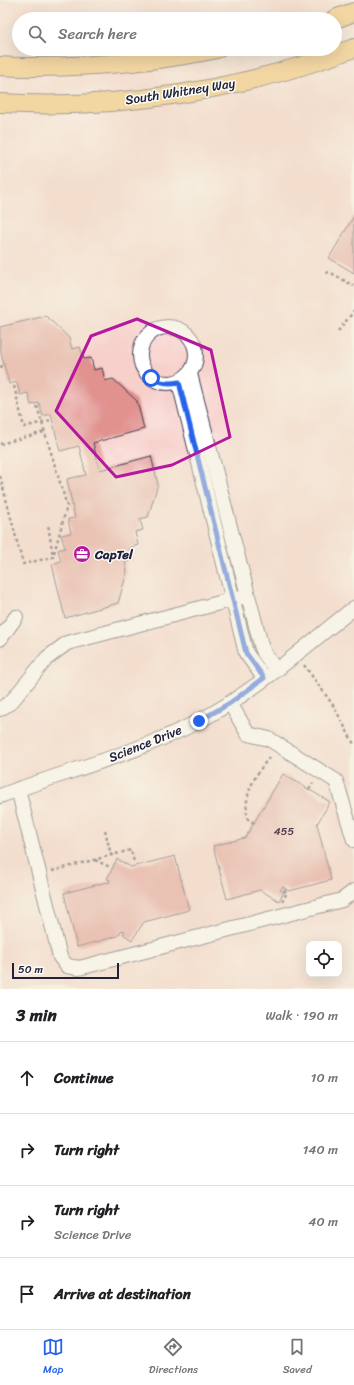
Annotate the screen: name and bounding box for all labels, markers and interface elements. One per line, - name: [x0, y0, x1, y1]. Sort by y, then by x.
- search box: [12, 12, 342, 56]
- text: Search here: [58, 21, 137, 47]
- icon: search: [26, 23, 48, 45]
- street label: South Whitney Way: [124, 71, 237, 112]
- route start: [142, 369, 160, 387]
- place label: CapTel: [94, 543, 134, 566]
- office icon: CapTel: [72, 544, 92, 564]
- route end: [190, 712, 208, 730]
- street label: Science Drive: [105, 718, 186, 769]
- house number: 455: [274, 822, 294, 841]
- map controls: [306, 941, 342, 977]
- button: locate: [306, 941, 342, 977]
- text: 50 m: [18, 960, 43, 979]
- scale bar: [12, 961, 119, 980]
- text: 3 min: [16, 1000, 57, 1030]
- text: Walk · 190 m: [265, 1004, 338, 1027]
- text: Continue: [54, 1065, 114, 1091]
- text: 10 m: [311, 1066, 338, 1089]
- icon: ahead: [16, 1067, 38, 1089]
- text: Turn right: [54, 1137, 119, 1163]
- text: 140 m: [303, 1138, 338, 1161]
- icon: right: [16, 1139, 38, 1161]
- text: Turn right: [54, 1197, 119, 1223]
- text: 40 m: [308, 1210, 338, 1233]
- icon: right: [16, 1211, 38, 1233]
- text: Science Drive: [54, 1223, 131, 1246]
- text: Arrive at destination: [54, 1281, 191, 1307]
- icon: arrive: [16, 1283, 38, 1305]
- tab: Map: [42, 1336, 64, 1379]
- tab: Directions: [149, 1336, 198, 1379]
- tab: Saved: [283, 1336, 312, 1379]

